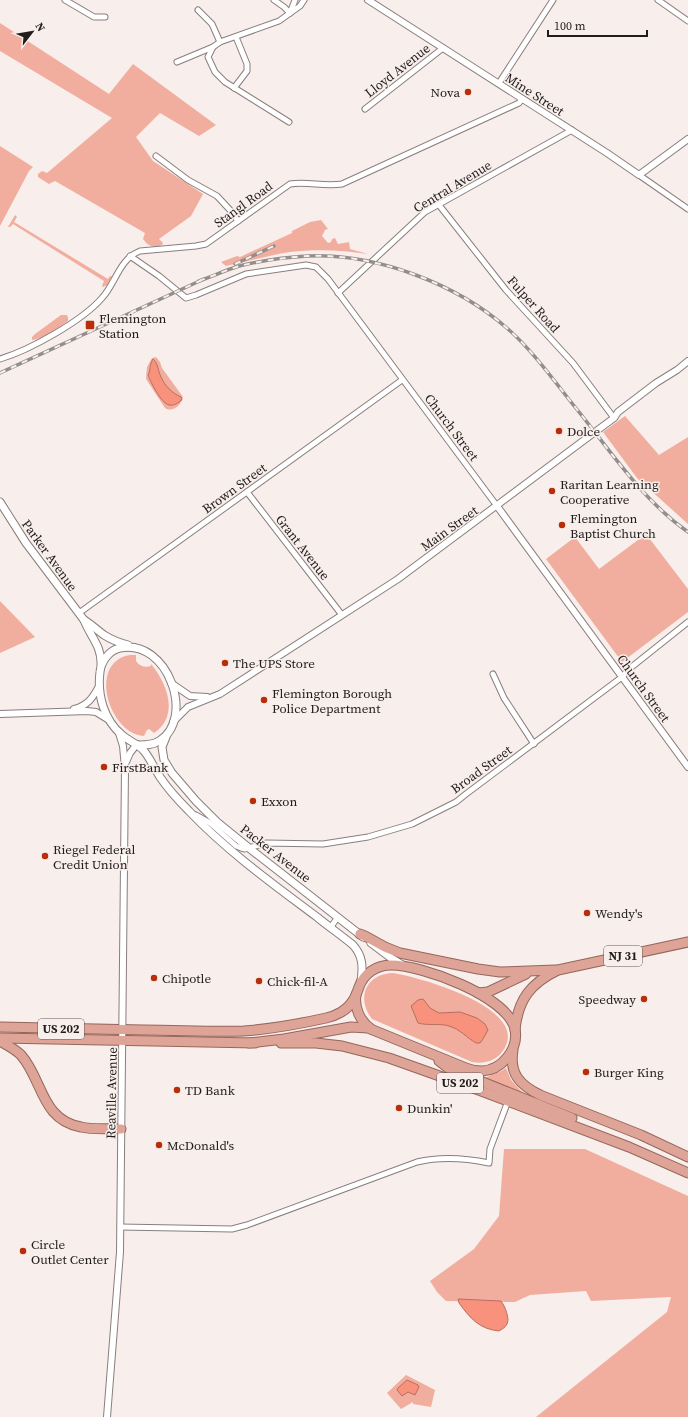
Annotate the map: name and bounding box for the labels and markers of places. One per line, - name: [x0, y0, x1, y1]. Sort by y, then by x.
- place label: Nova: [430, 84, 460, 101]
- marker: Nova: [463, 87, 473, 97]
- place label: Flemington Station: [99, 310, 167, 342]
- marker: Flemington Station: [84, 319, 96, 331]
- place label: Dolce: [567, 423, 600, 440]
- marker: Dolce: [554, 426, 564, 436]
- place label: Raritan Learning Cooperative: [560, 476, 659, 508]
- marker: Raritan Learning Cooperative: [547, 486, 557, 496]
- place label: Flemington Baptist Church: [570, 510, 656, 542]
- marker: Flemington Baptist Church: [557, 520, 567, 530]
- place label: The UPS Store: [233, 655, 315, 672]
- marker: The UPS Store: [220, 658, 230, 668]
- place label: Flemington Borough Police Department: [272, 685, 392, 717]
- marker: Flemington Borough Police Department: [259, 695, 269, 705]
- place label: FirstBank: [112, 759, 169, 776]
- marker: FirstBank: [99, 762, 109, 772]
- place label: Exxon: [261, 793, 297, 810]
- marker: Exxon: [248, 796, 258, 806]
- place label: Riegel Federal Credit Union: [53, 841, 136, 873]
- marker: Riegel Federal Credit Union: [40, 851, 50, 861]
- place label: Wendy's: [595, 905, 643, 922]
- marker: Wendy's: [582, 908, 592, 918]
- place label: Chipotle: [162, 970, 211, 987]
- marker: Chipotle: [149, 973, 159, 983]
- place label: Chick-fil-A: [267, 973, 328, 990]
- marker: Chick-fil-A: [254, 976, 264, 986]
- place label: Speedway: [579, 991, 636, 1008]
- marker: Speedway: [639, 994, 649, 1004]
- place label: Burger King: [594, 1064, 664, 1081]
- marker: Burger King: [581, 1067, 591, 1077]
- place label: TD Bank: [185, 1082, 236, 1099]
- marker: TD Bank: [172, 1085, 182, 1095]
- place label: Dunkin': [407, 1100, 452, 1117]
- marker: Dunkin': [394, 1103, 404, 1113]
- place label: McDonald's: [167, 1137, 234, 1154]
- marker: McDonald's: [154, 1140, 164, 1150]
- place label: Circle Outlet Center: [31, 1236, 109, 1268]
- marker: Circle Outlet Center: [18, 1246, 28, 1256]

